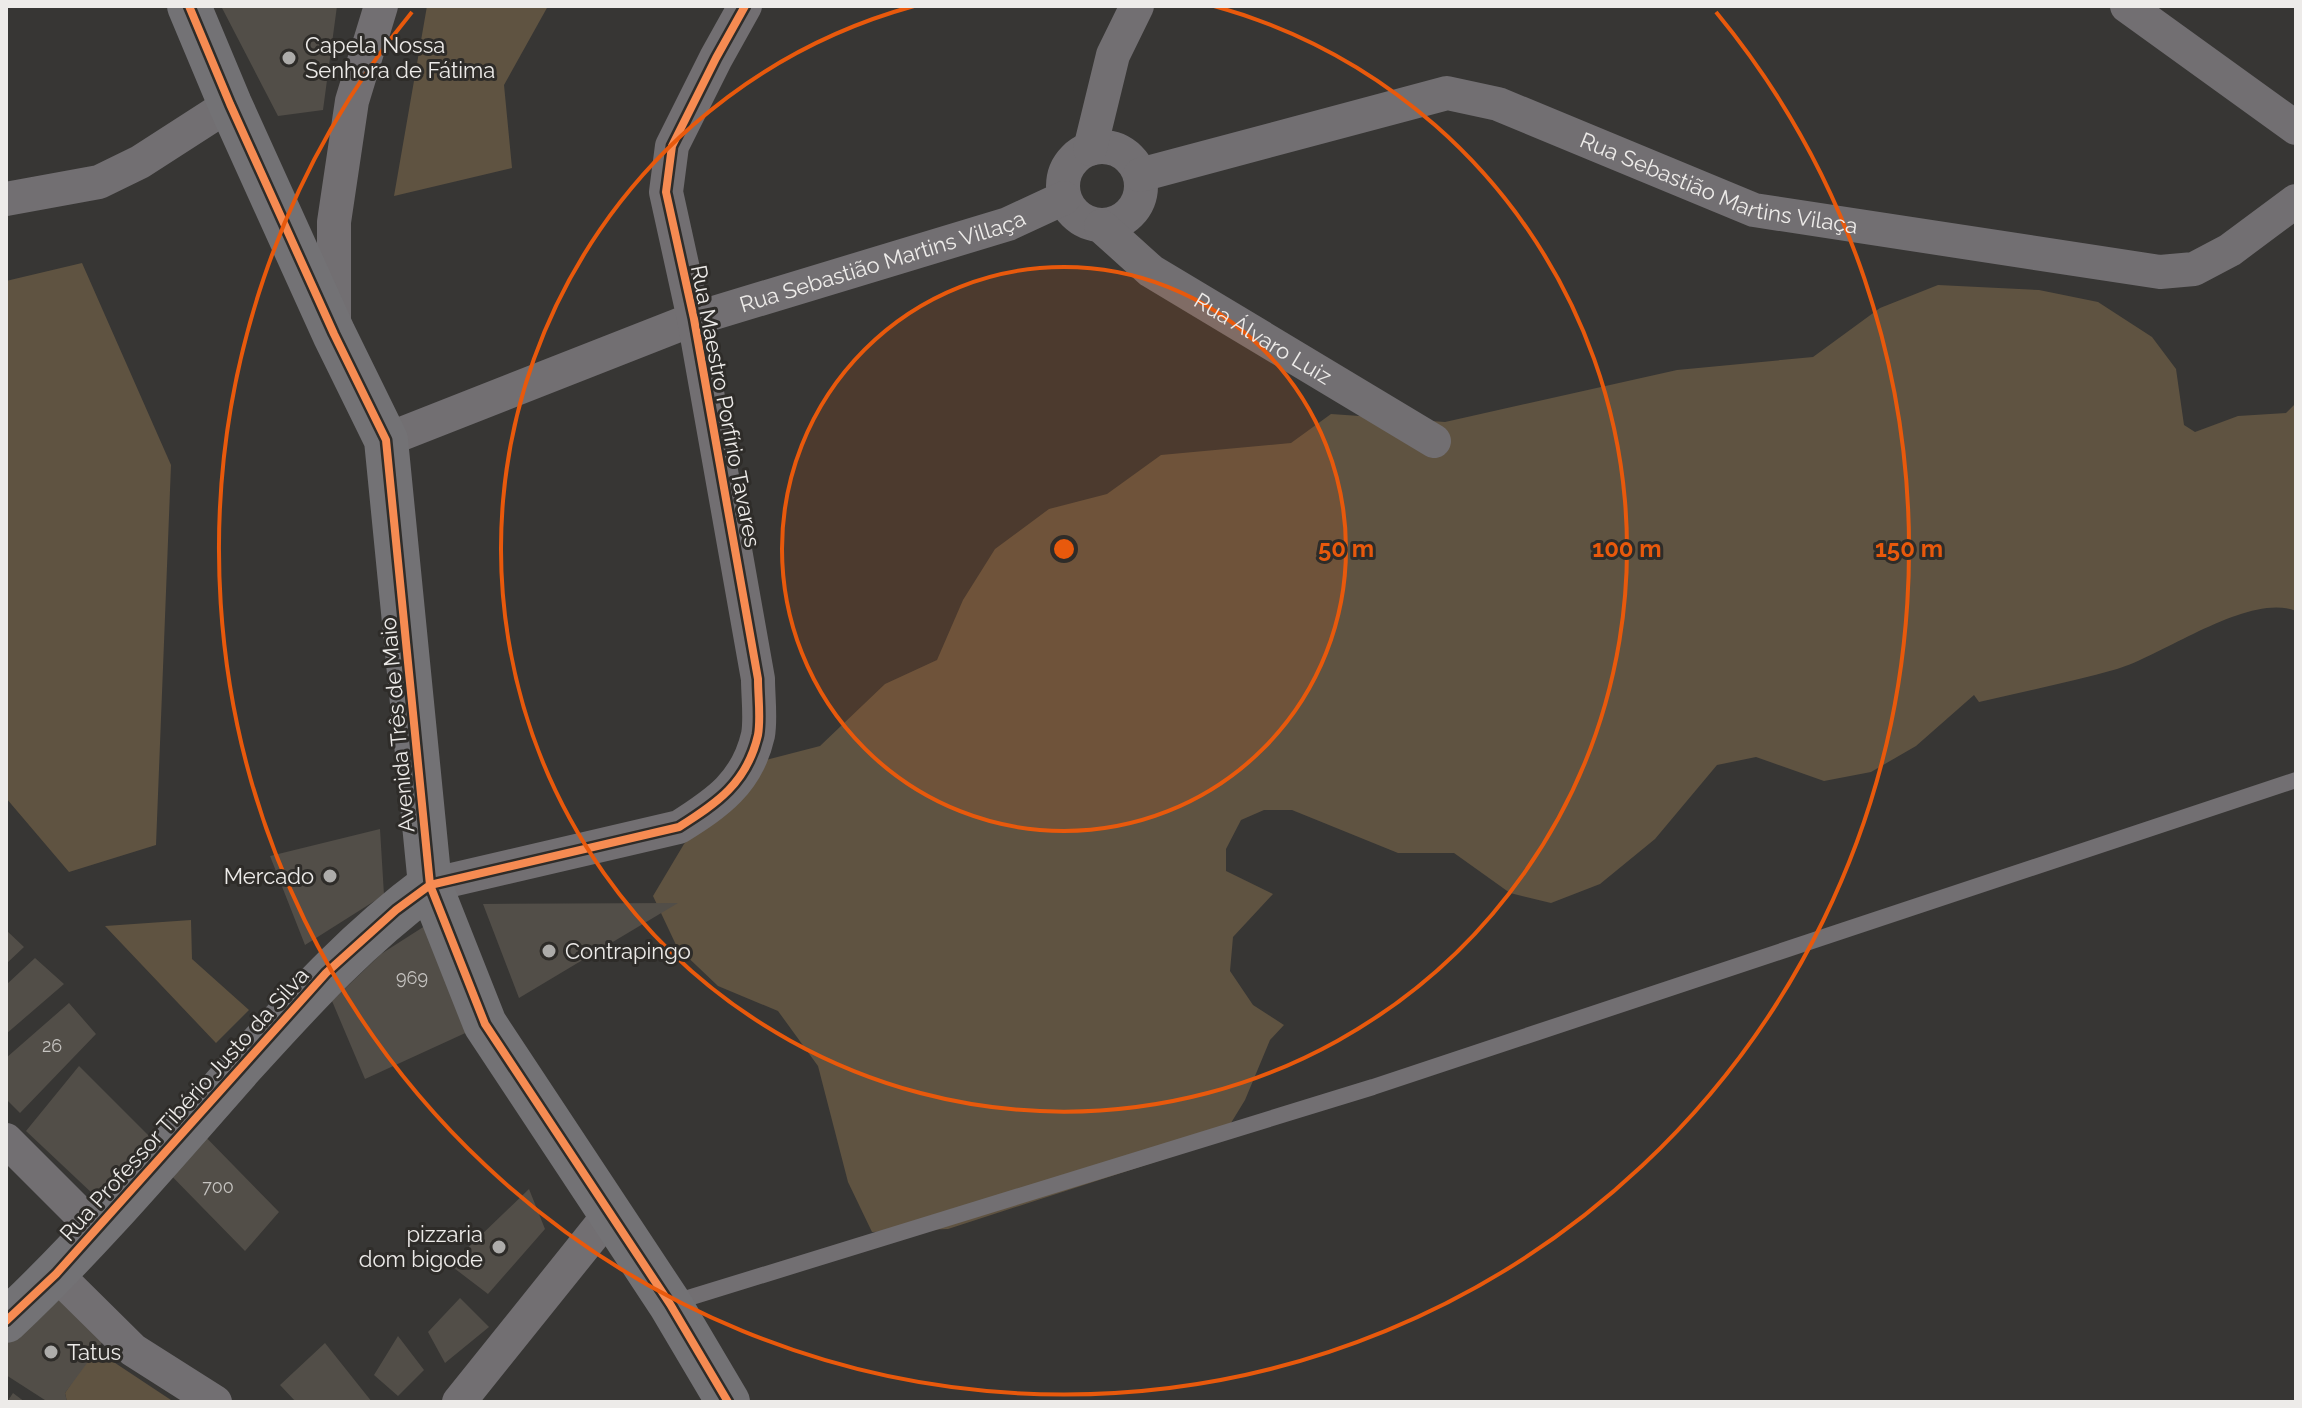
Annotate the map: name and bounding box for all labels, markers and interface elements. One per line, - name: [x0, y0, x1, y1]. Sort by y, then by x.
- place label: Capela Nossa Senhora de Fátima: [305, 32, 495, 83]
- marker: Capela Nossa Senhora de Fátima: [280, 49, 298, 67]
- street label: Rua Sebastião Martins Vilaça: [1576, 127, 1860, 239]
- street label: Rua Sebastião Martins Villaça: [736, 205, 1030, 317]
- street label: Rua Maestro Porfírio Tavares: [686, 263, 766, 549]
- street label: Rua Álvaro Luiz: [1190, 287, 1337, 390]
- text: 50 m: [1318, 534, 1374, 563]
- text: 100 m: [1592, 534, 1662, 563]
- text: 150 m: [1875, 534, 1943, 563]
- centre of rings: [1050, 535, 1078, 563]
- street label: Avenida Três de Maio: [375, 616, 419, 834]
- place label: Mercado: [224, 863, 314, 889]
- marker: Mercado: [321, 867, 339, 885]
- place label: Contrapingo: [565, 938, 691, 964]
- marker: Contrapingo: [540, 942, 558, 960]
- street label: Rua Professor Tibério Justo da Silva: [54, 962, 314, 1246]
- house number: 969: [396, 967, 428, 988]
- house number: 26: [42, 1035, 62, 1056]
- house number: 700: [202, 1176, 234, 1197]
- place label: pizzaria dom bigode: [359, 1221, 483, 1272]
- marker: pizzaria dom bigode: [490, 1238, 508, 1256]
- place label: Tatus: [67, 1339, 121, 1365]
- marker: Tatus: [42, 1343, 60, 1361]

